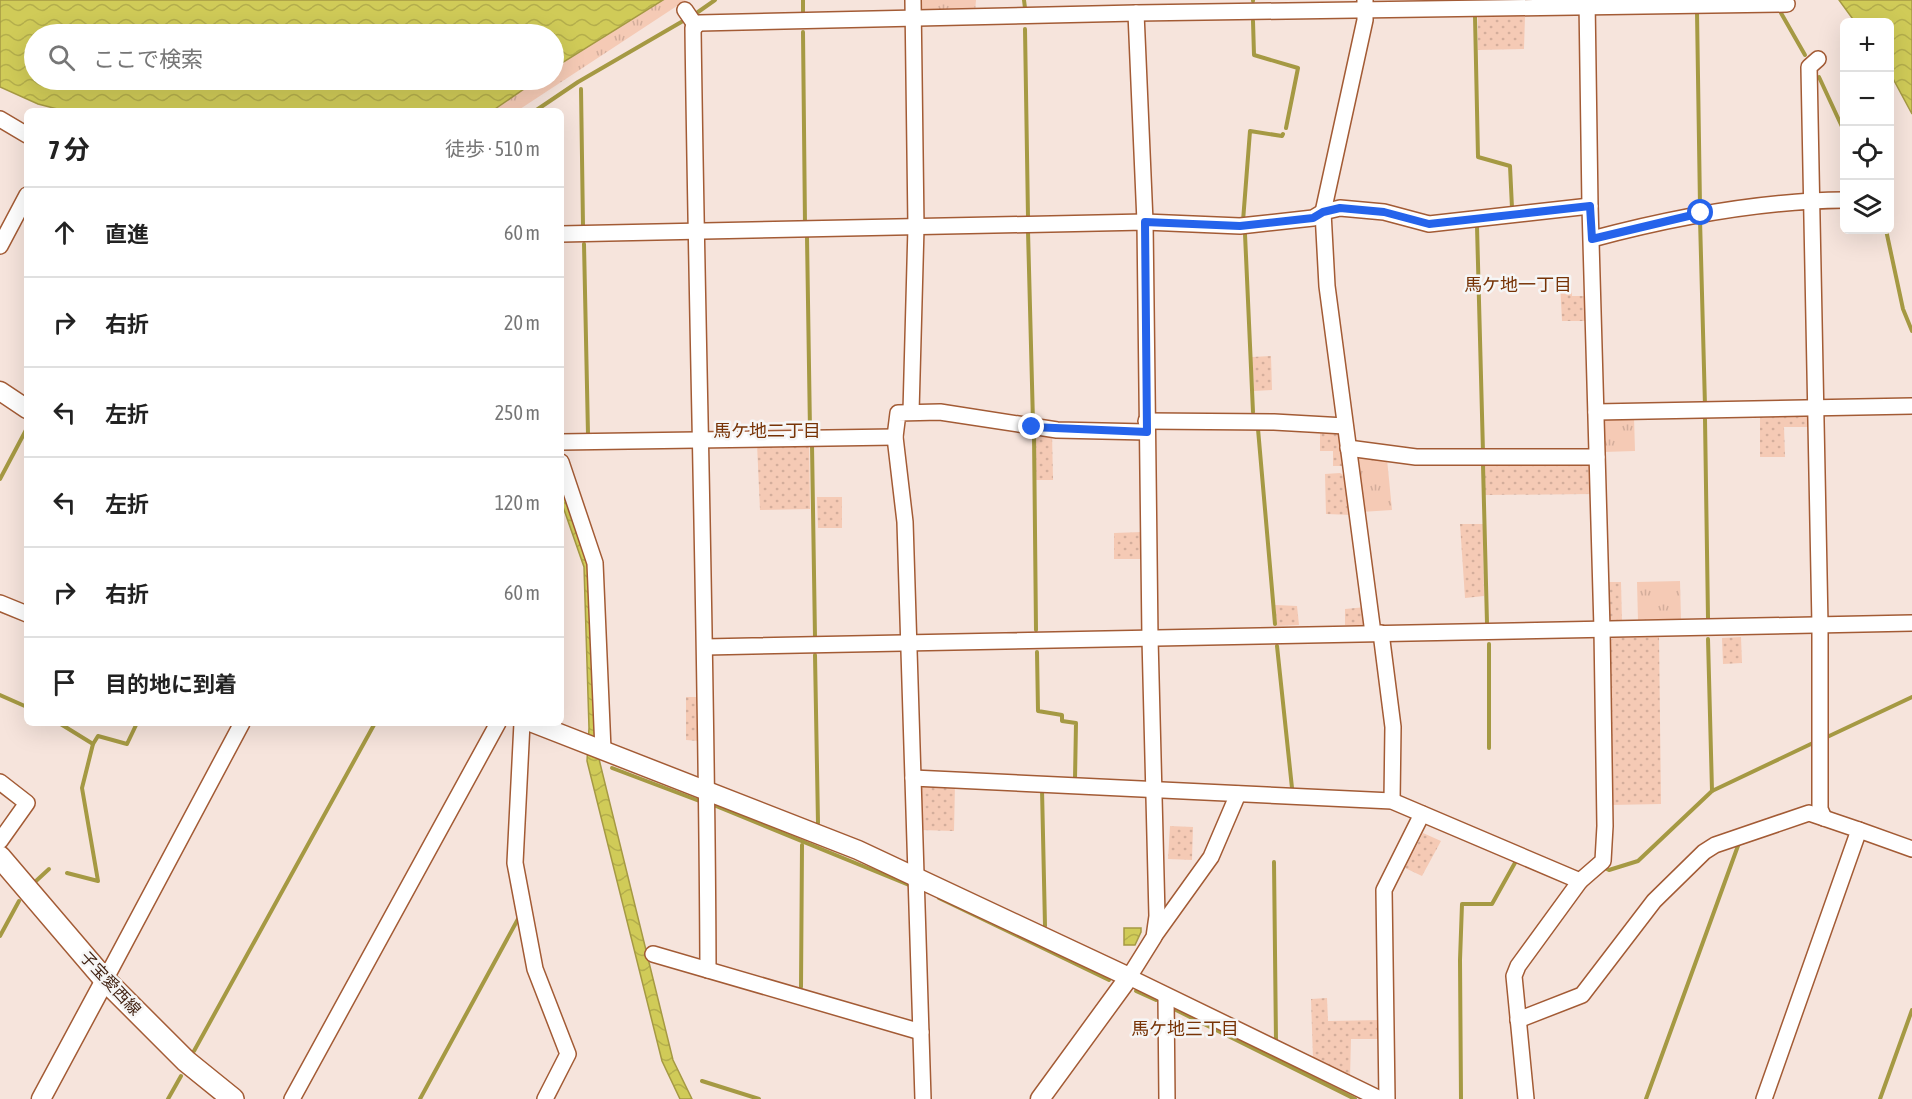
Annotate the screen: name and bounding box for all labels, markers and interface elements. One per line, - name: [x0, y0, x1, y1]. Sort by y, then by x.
- map controls: [1840, 18, 1894, 234]
- button: +: [1840, 18, 1894, 72]
- search box: [24, 24, 564, 90]
- icon: search: [45, 41, 78, 74]
- text: ここで検索: [93, 46, 203, 72]
- button: −: [1840, 72, 1894, 126]
- button: locate: [1840, 126, 1894, 180]
- text: 7 分: [48, 135, 90, 165]
- text: 徒歩 · 510 m: [445, 137, 540, 160]
- button: layers: [1840, 180, 1894, 234]
- route start: [1687, 199, 1713, 225]
- icon: ahead: [48, 216, 81, 249]
- text: 直進: [105, 221, 149, 247]
- text: 60 m: [504, 221, 540, 244]
- district label: 馬ケ地一丁目: [1464, 274, 1572, 295]
- icon: right: [48, 306, 81, 339]
- text: 右折: [105, 311, 149, 337]
- text: 20 m: [504, 311, 540, 334]
- icon: left: [48, 396, 81, 429]
- text: 左折: [105, 401, 149, 427]
- text: 250 m: [495, 401, 540, 424]
- route end: [1018, 413, 1044, 439]
- district label: 馬ケ地二丁目: [713, 420, 821, 441]
- icon: left: [48, 486, 81, 519]
- text: 左折: [105, 491, 149, 517]
- text: 120 m: [495, 491, 540, 514]
- icon: right: [48, 576, 81, 609]
- text: 右折: [105, 581, 149, 607]
- text: 60 m: [504, 581, 540, 604]
- icon: arrive: [48, 666, 81, 699]
- text: 目的地に到着: [105, 671, 237, 697]
- street label: 子宝愛西線: [77, 948, 145, 1018]
- district label: 馬ケ地三丁目: [1131, 1018, 1239, 1039]

